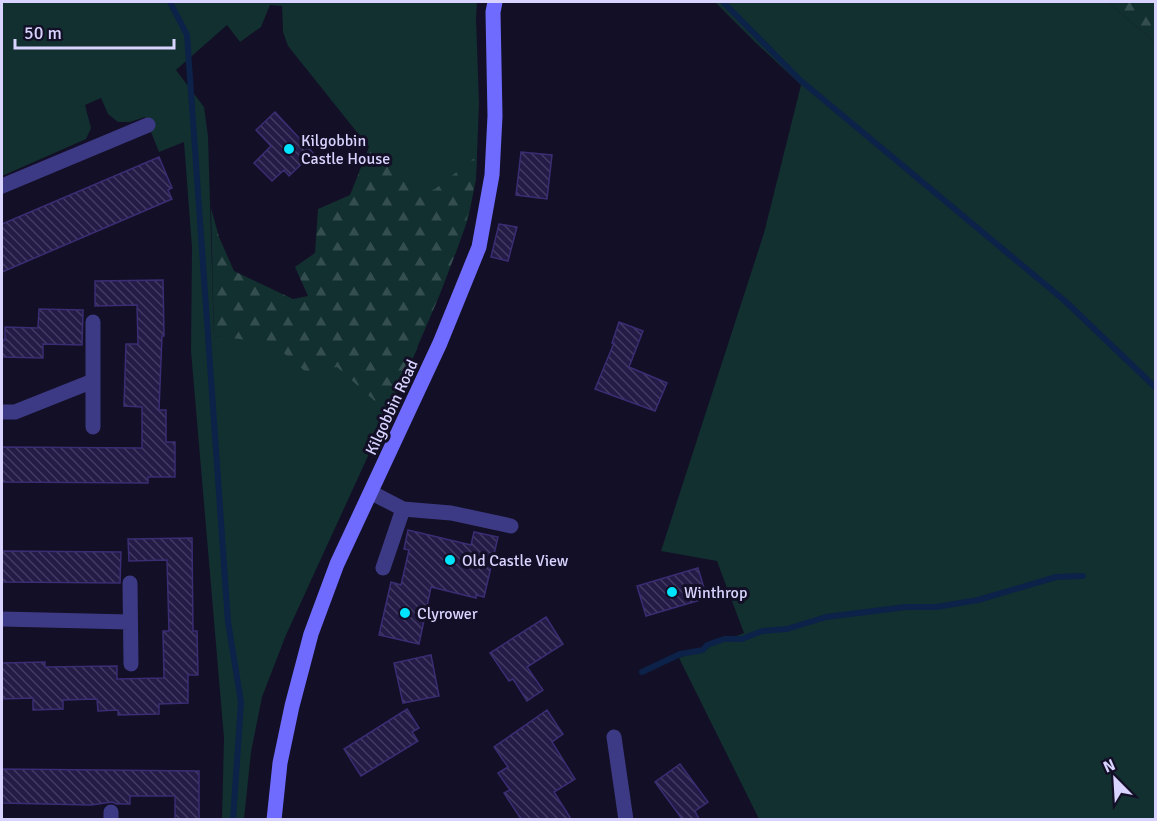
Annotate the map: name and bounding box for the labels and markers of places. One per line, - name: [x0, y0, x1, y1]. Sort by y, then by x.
- place label: Kilgobbin Castle House: [301, 131, 390, 169]
- marker: Kilgobbin Castle House: [282, 142, 296, 156]
- place label: Old Castle View: [462, 551, 569, 571]
- marker: Old Castle View: [443, 553, 457, 567]
- place label: Winthrop: [684, 583, 747, 603]
- marker: Winthrop: [665, 585, 679, 599]
- place label: Clyrower: [417, 604, 478, 624]
- marker: Clyrower: [398, 606, 412, 620]

